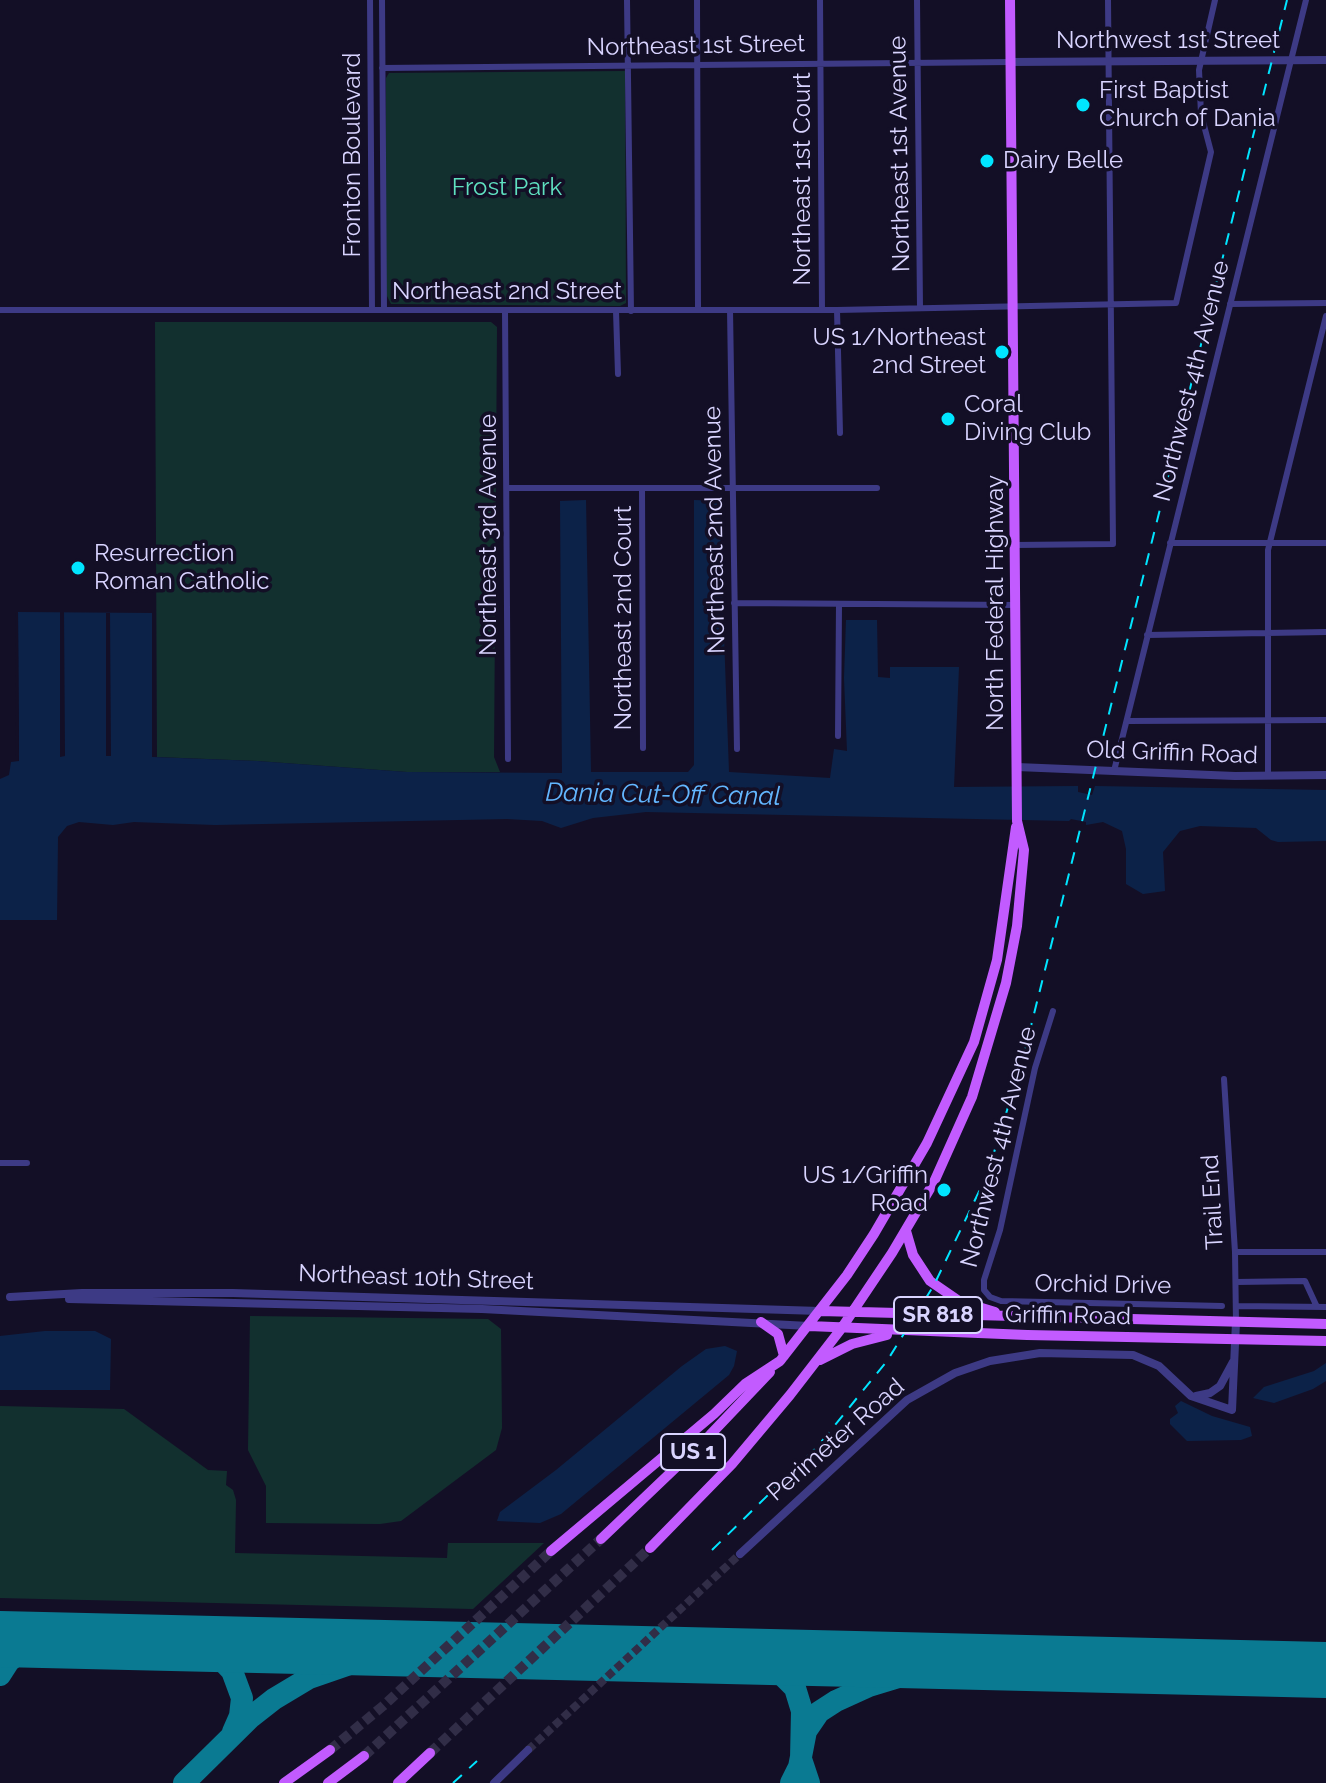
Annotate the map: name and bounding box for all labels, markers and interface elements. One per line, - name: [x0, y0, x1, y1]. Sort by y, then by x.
- street label: Northwest 1st Street: [1056, 27, 1280, 55]
- street label: Northeast 1st Street: [586, 30, 806, 62]
- street label: Northeast 1st Avenue: [884, 36, 916, 272]
- street label: Fronton Boulevard: [339, 52, 367, 258]
- street label: Northeast 1st Court: [789, 72, 817, 286]
- place label: First Baptist Church of Dania: [1099, 77, 1276, 133]
- marker: First Baptist Church of Dania: [1074, 96, 1092, 114]
- place label: Dairy Belle: [1003, 147, 1123, 175]
- marker: Dairy Belle: [978, 152, 996, 170]
- park label: Frost Park: [452, 174, 562, 202]
- street label: Northwest 4th Avenue: [1148, 258, 1236, 504]
- street label: Northeast 2nd Street: [392, 278, 622, 306]
- place label: US 1/Northeast 2nd Street: [813, 324, 986, 380]
- marker: US 1/Northeast 2nd Street: [993, 343, 1011, 361]
- place label: Coral Diving Club: [964, 391, 1091, 447]
- street label: Northeast 2nd Avenue: [698, 406, 732, 654]
- marker: Coral Diving Club: [939, 410, 957, 428]
- street label: Northeast 3rd Avenue: [475, 414, 503, 656]
- street label: North Federal Highway: [982, 475, 1010, 731]
- street label: Northeast 2nd Court: [610, 506, 638, 730]
- place label: Resurrection Roman Catholic: [94, 540, 270, 596]
- marker: Resurrection Roman Catholic: [69, 559, 87, 577]
- street label: Old Griffin Road: [1086, 736, 1258, 770]
- water label: Dania Cut-Off Canal: [545, 777, 781, 813]
- street label: Northwest 4th Avenue: [955, 1024, 1043, 1270]
- street label: Trail End: [1196, 1154, 1230, 1250]
- place label: US 1/Griffin Road: [803, 1162, 928, 1218]
- marker: US 1/Griffin Road: [935, 1181, 953, 1199]
- street label: Northeast 10th Street: [298, 1259, 534, 1297]
- street label: Orchid Drive: [1034, 1269, 1172, 1301]
- road number: SR 818: [894, 1297, 982, 1333]
- street label: Griffin Road: [1005, 1301, 1131, 1331]
- street label: Perimeter Road: [761, 1373, 911, 1507]
- road number: US 1: [661, 1434, 725, 1470]

